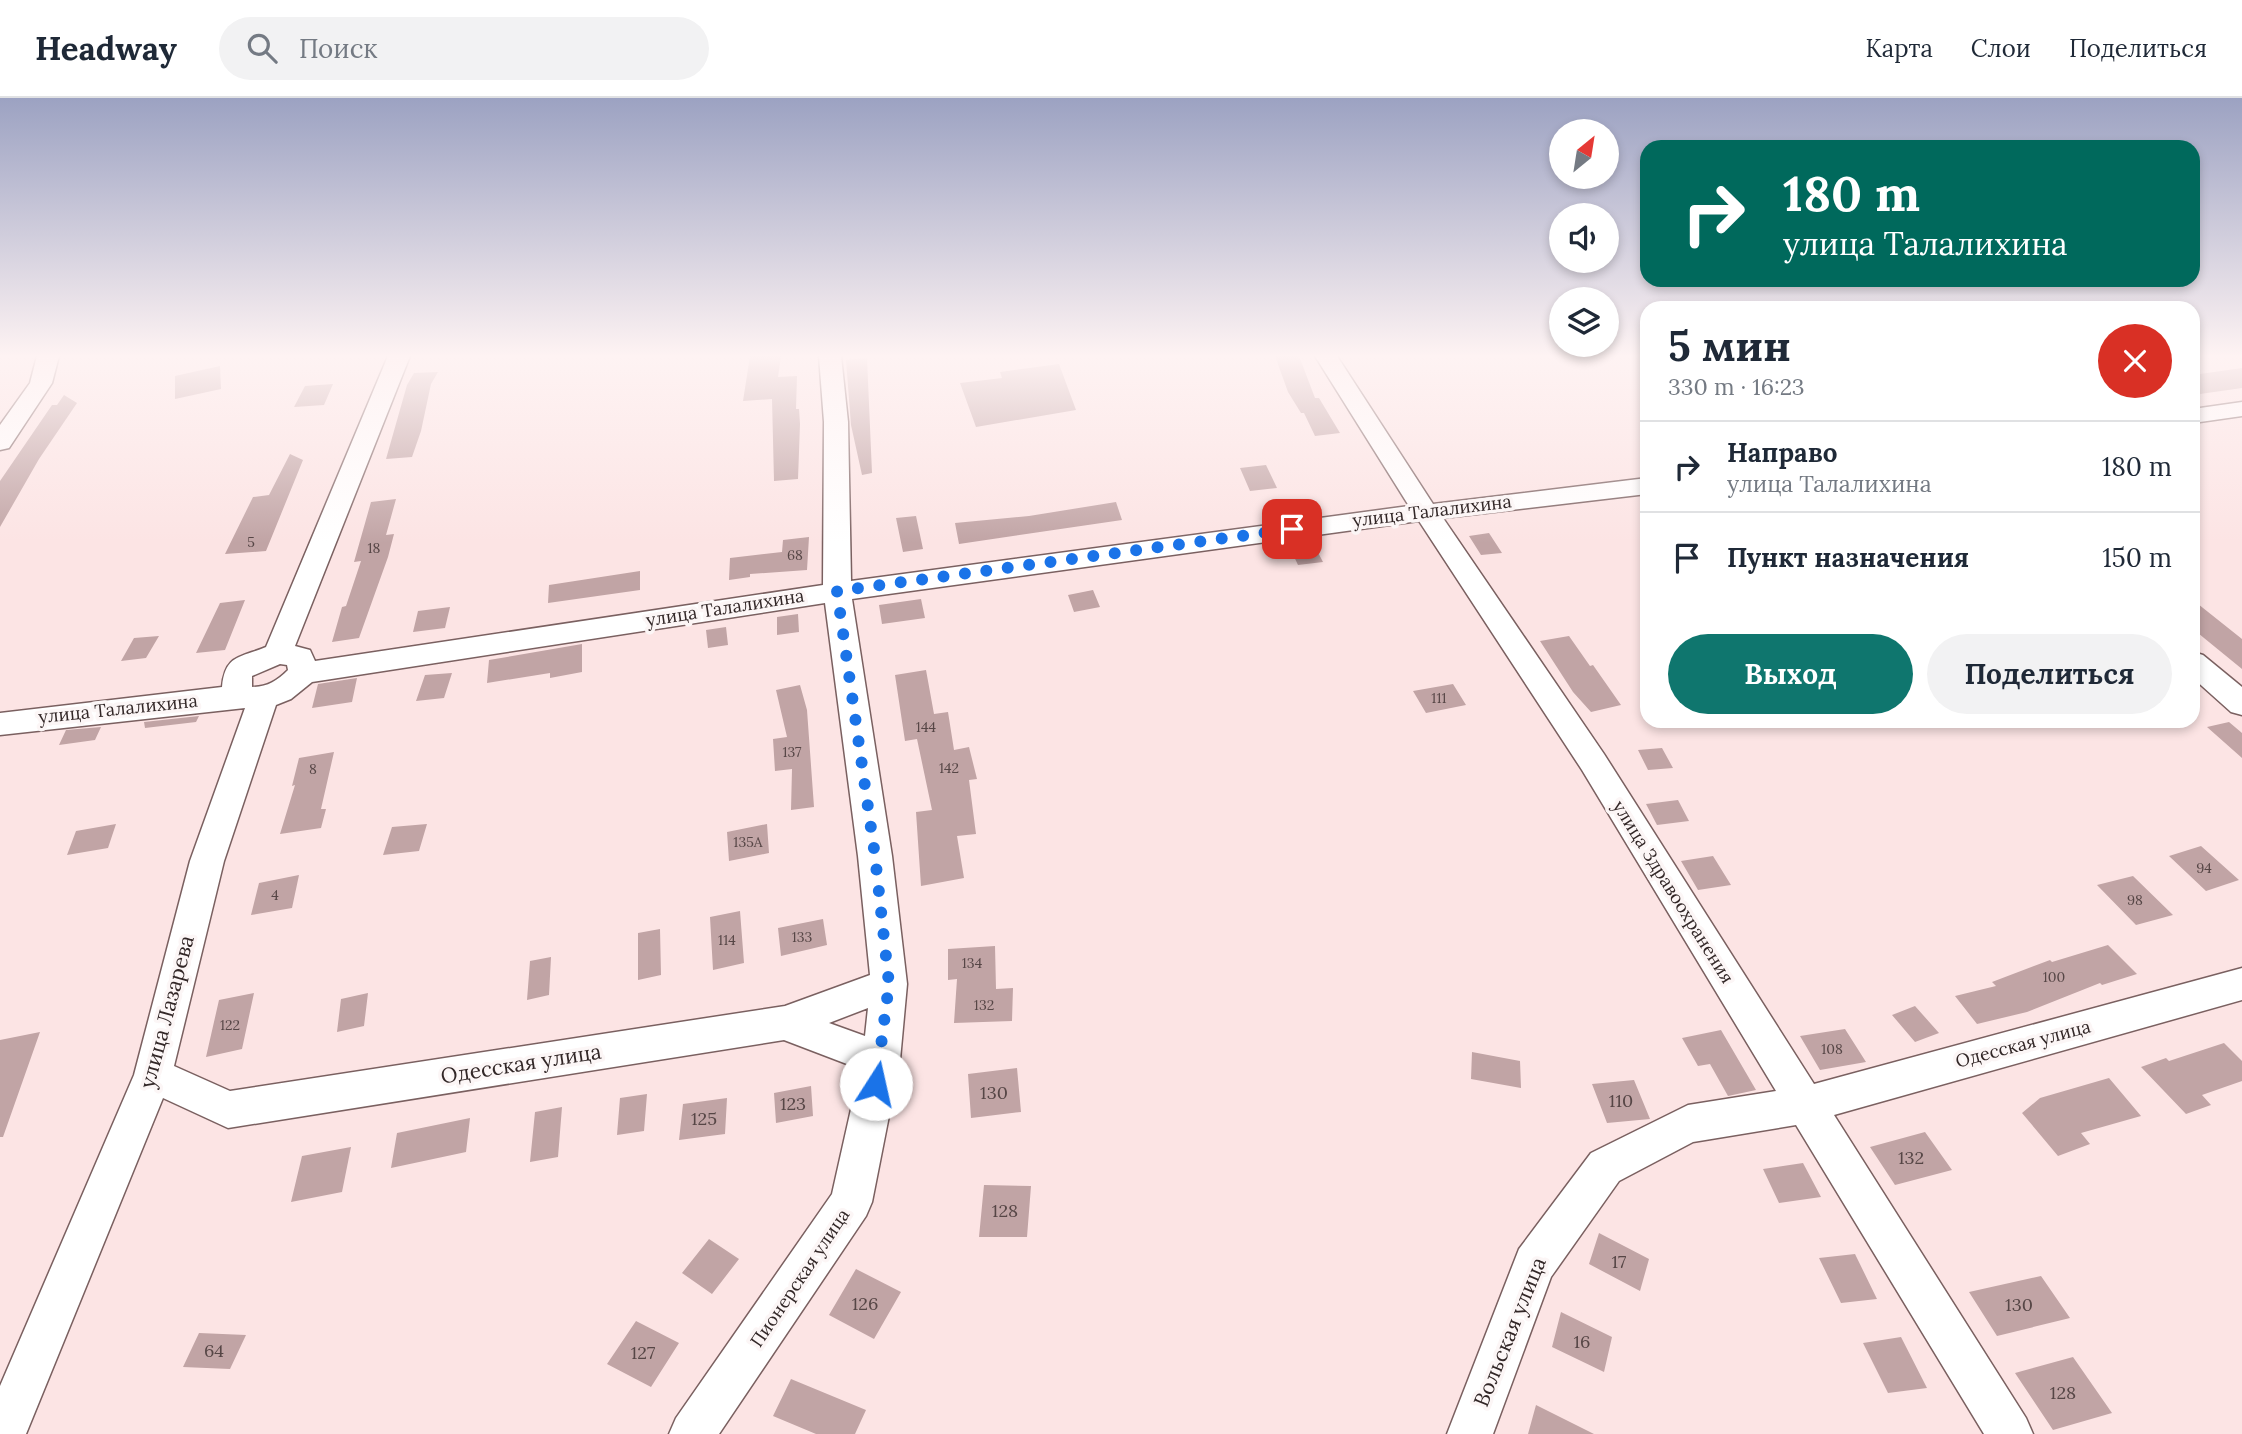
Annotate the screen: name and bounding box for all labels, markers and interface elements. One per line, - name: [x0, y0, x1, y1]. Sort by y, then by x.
- search box: [219, 17, 709, 80]
- text: Headway: [35, 27, 177, 69]
- icon: search: [243, 29, 281, 67]
- text: Поиск: [299, 32, 377, 65]
- text: Карта: [1865, 33, 1933, 64]
- text: Слои: [1971, 33, 2031, 64]
- text: Поделиться: [2069, 33, 2207, 64]
- north arrow: [1549, 119, 1619, 189]
- map controls: [1549, 119, 1619, 357]
- text: 180 m: [1783, 162, 1920, 224]
- icon: right: [1668, 168, 1759, 259]
- button: sound: [1549, 203, 1619, 273]
- text: улица Талалихина: [1783, 223, 2068, 264]
- button: layers: [1549, 287, 1619, 357]
- text: 5 мин: [1668, 319, 1791, 373]
- button: close: [2098, 324, 2172, 398]
- text: 330 m · 16:23: [1668, 372, 1805, 401]
- text: Направо: [1727, 436, 1838, 469]
- icon: right: [1668, 448, 1706, 486]
- text: 180 m: [2102, 450, 2172, 483]
- text: улица Талалихина: [1727, 469, 1932, 498]
- street label: улица Талалихина: [1351, 489, 1513, 532]
- pin: [1262, 499, 1322, 559]
- icon: arrive: [1273, 510, 1311, 548]
- house number: 5: [247, 533, 255, 551]
- house number: 18: [368, 539, 381, 557]
- icon: arrive: [1668, 539, 1706, 577]
- text: Пункт назначения: [1727, 541, 1969, 574]
- text: 150 m: [2102, 541, 2172, 574]
- house number: 68: [787, 546, 803, 564]
- street label: улица Талалихина: [644, 584, 806, 631]
- button: Выход: [1668, 634, 1913, 714]
- button: Поделиться: [1927, 634, 2172, 714]
- street label: улица Талалихина: [37, 689, 199, 728]
- house number: 111: [1431, 689, 1447, 707]
- house number: 144: [916, 718, 937, 736]
- house number: 137: [782, 743, 802, 761]
- house number: 142: [939, 759, 959, 777]
- house number: 8: [309, 760, 317, 778]
- street label: улица Здравоохранения: [1608, 796, 1739, 987]
- house number: 135А: [733, 833, 763, 851]
- house number: 94: [2196, 859, 2212, 877]
- house number: 4: [271, 886, 279, 904]
- house number: 98: [2127, 891, 2143, 909]
- house number: 133: [792, 928, 813, 946]
- house number: 114: [718, 931, 736, 949]
- street label: улица Лазарева: [133, 932, 200, 1091]
- house number: 134: [962, 954, 983, 972]
- house number: 100: [2043, 968, 2065, 986]
- house number: 132: [974, 996, 994, 1014]
- street label: Одесская улица: [1953, 1014, 2093, 1073]
- house number: 122: [220, 1016, 240, 1034]
- street label: Одесская улица: [439, 1037, 603, 1090]
- house number: 108: [1821, 1040, 1843, 1058]
- position arrow: [839, 1047, 913, 1121]
- house number: 130: [980, 1081, 1008, 1104]
- house number: 110: [1609, 1089, 1633, 1112]
- house number: 123: [780, 1092, 806, 1115]
- house number: 125: [691, 1107, 717, 1130]
- house number: 132: [1898, 1146, 1924, 1169]
- house number: 128: [992, 1199, 1018, 1222]
- street label: Пионерская улица: [745, 1204, 854, 1351]
- house number: 17: [1612, 1250, 1626, 1273]
- street label: Вольская улица: [1467, 1253, 1552, 1411]
- house number: 126: [852, 1292, 878, 1315]
- house number: 130: [2005, 1293, 2033, 1316]
- house number: 16: [1574, 1330, 1590, 1353]
- house number: 64: [204, 1339, 224, 1362]
- house number: 127: [631, 1341, 655, 1364]
- house number: 128: [2050, 1381, 2076, 1404]

